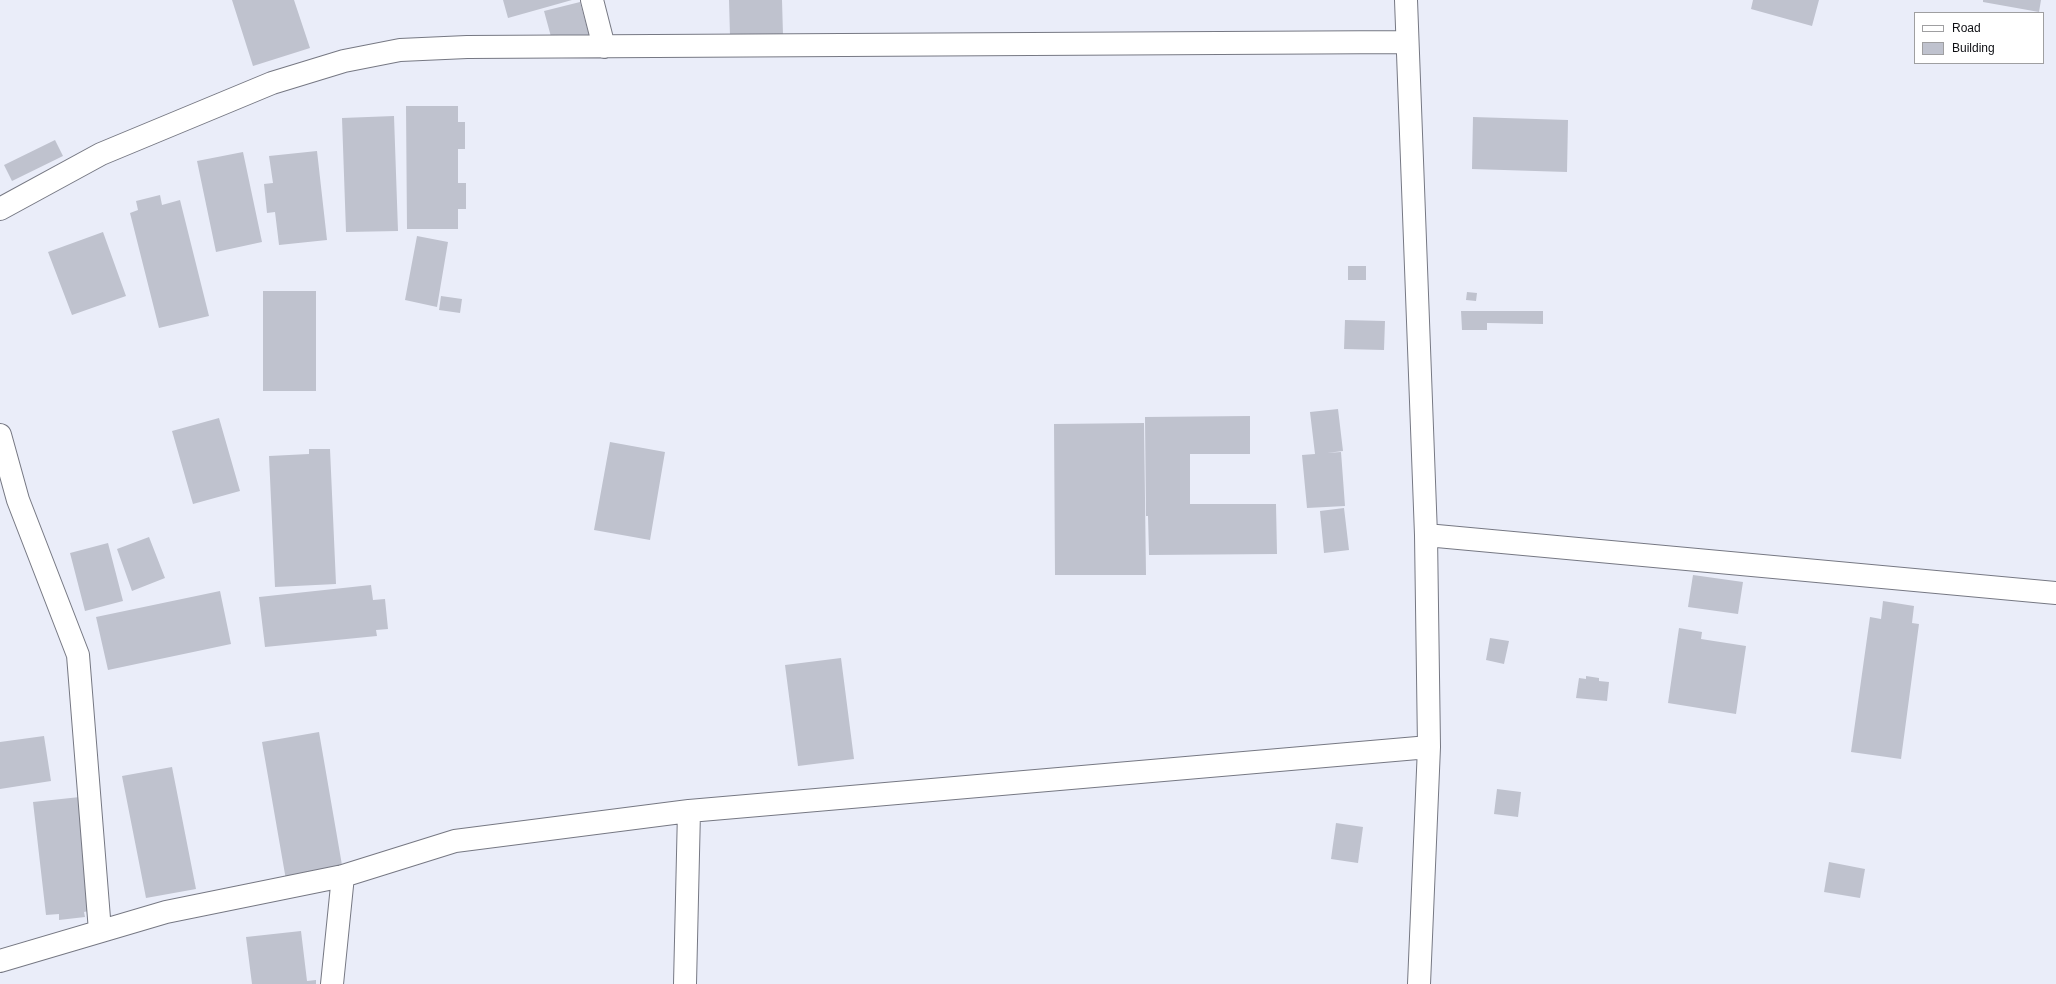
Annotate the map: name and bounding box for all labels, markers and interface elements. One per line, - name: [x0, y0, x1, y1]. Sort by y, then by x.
- legend: [1914, 12, 2044, 64]
- text: Road: [1952, 21, 1981, 35]
- text: Building: [1952, 41, 1995, 55]

